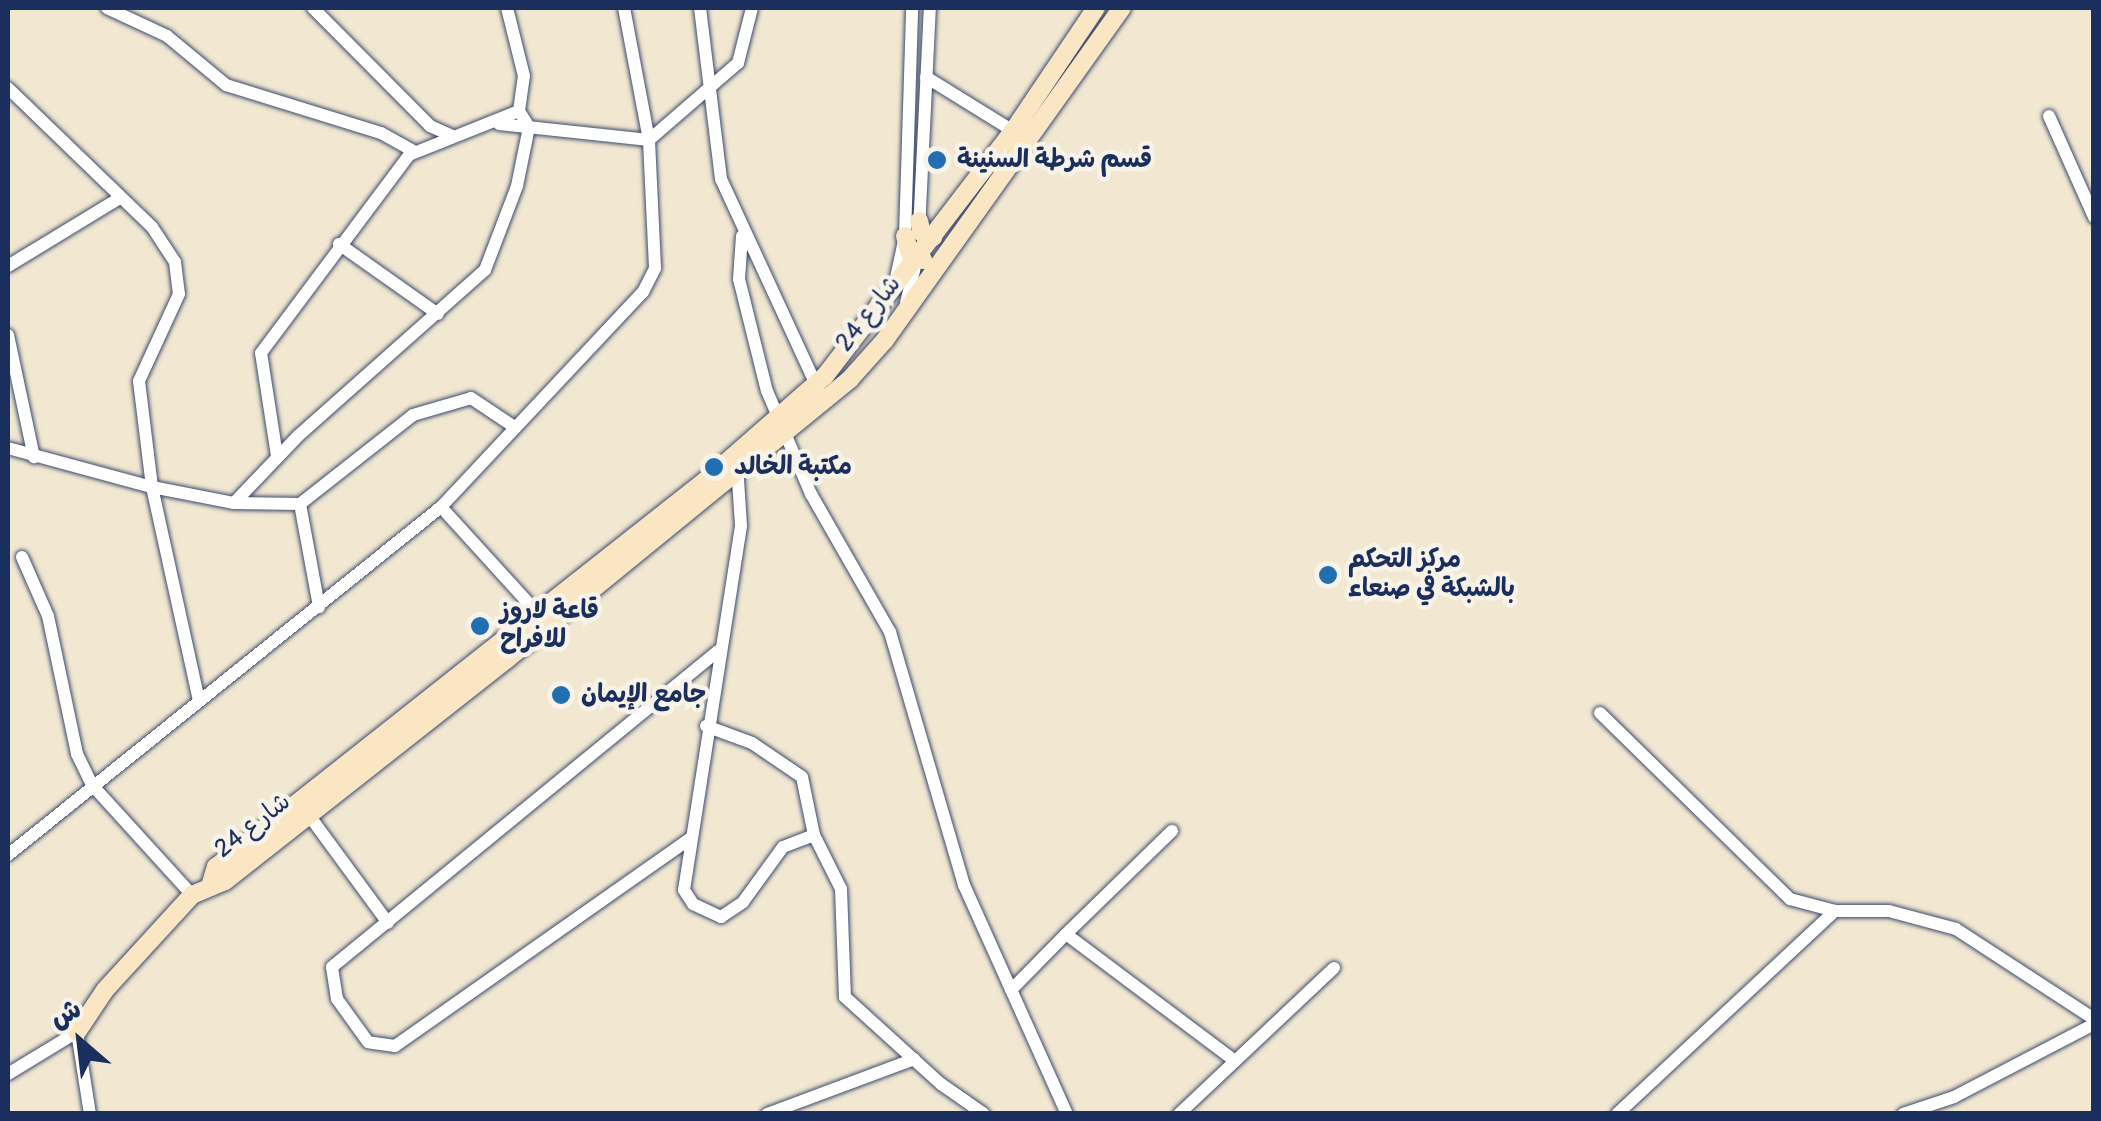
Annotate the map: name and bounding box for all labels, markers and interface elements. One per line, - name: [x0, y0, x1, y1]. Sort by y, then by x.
- place label: قسم شرطة السنينة: [957, 145, 1152, 175]
- marker: قسم شرطة السنينة: [926, 149, 948, 171]
- street label: شارع 24: [830, 270, 908, 358]
- place label: مكتبة الخالد: [734, 452, 852, 482]
- marker: مكتبة الخالد: [703, 456, 725, 478]
- place label: مركز التحكم بالشبكة في صنعاء: [1348, 546, 1515, 605]
- marker: مركز التحكم بالشبكة في صنعاء: [1317, 564, 1339, 586]
- place label: قاعة لاروز للافراح: [500, 597, 599, 656]
- marker: قاعة لاروز للافراح: [469, 615, 491, 637]
- place label: جامع الإيمان: [581, 680, 706, 710]
- marker: جامع الإيمان: [550, 684, 572, 706]
- street label: شارع 24: [209, 787, 297, 865]
- north arrow: [30, 991, 130, 1091]
- text: ش: [44, 991, 87, 1037]

